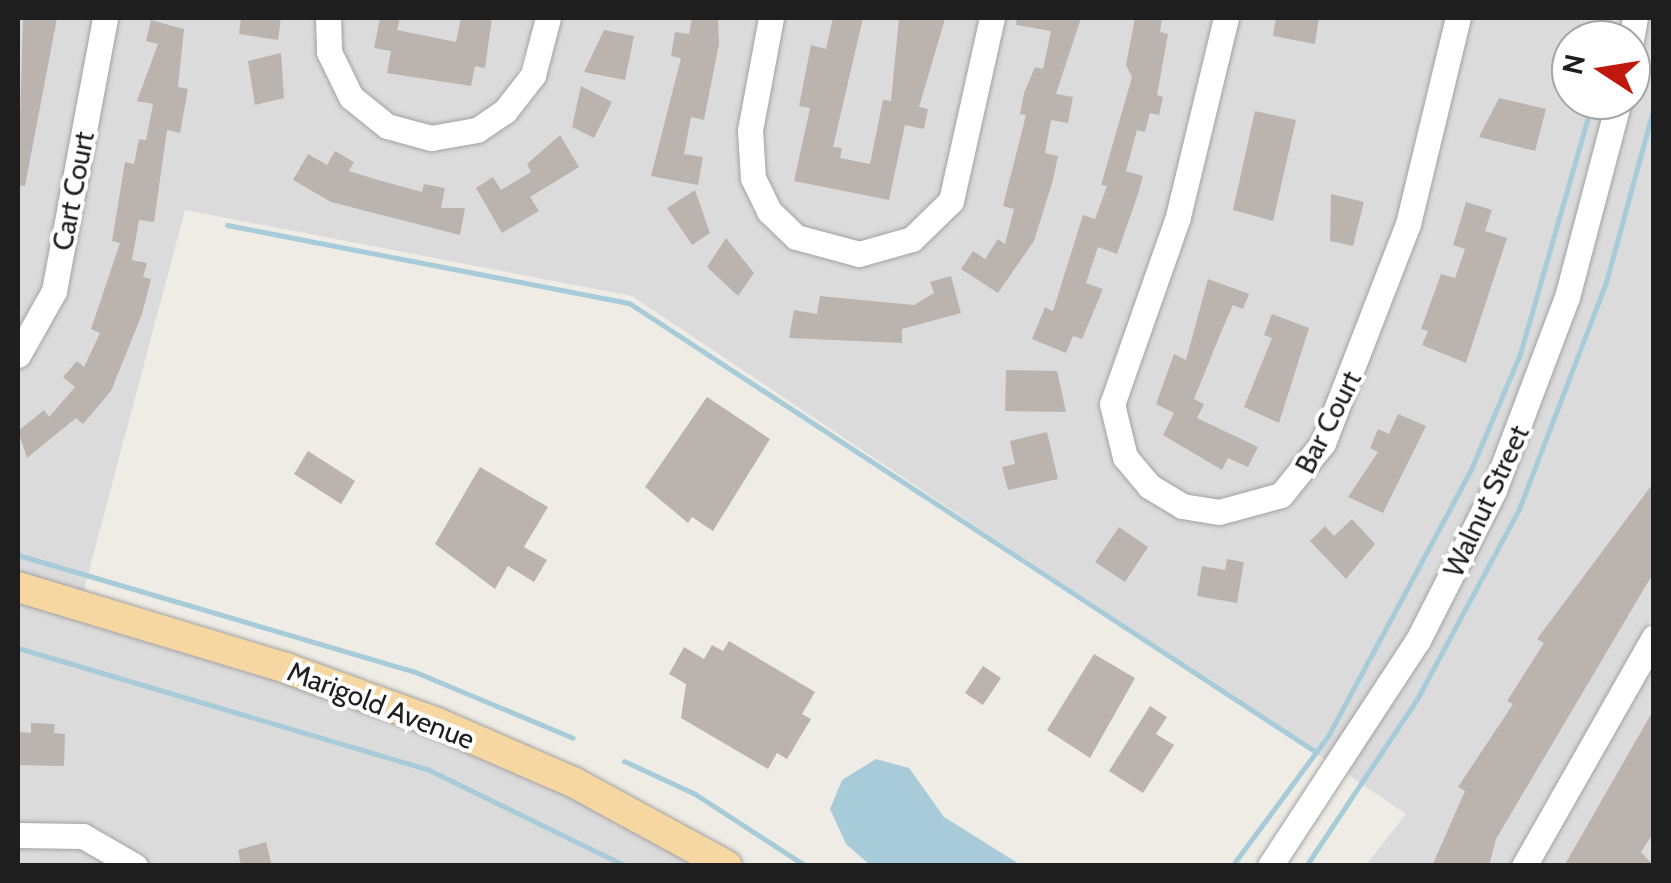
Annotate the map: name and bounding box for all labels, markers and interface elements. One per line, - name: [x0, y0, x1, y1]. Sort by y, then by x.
- north arrow: [1551, 20, 1651, 120]
- text: N: [1555, 51, 1592, 77]
- street label: Cart Court: [45, 129, 101, 253]
- street label: Bar Court: [1288, 365, 1368, 479]
- street label: Walnut Street: [1436, 420, 1536, 582]
- street label: Marigold Avenue: [283, 654, 479, 756]

